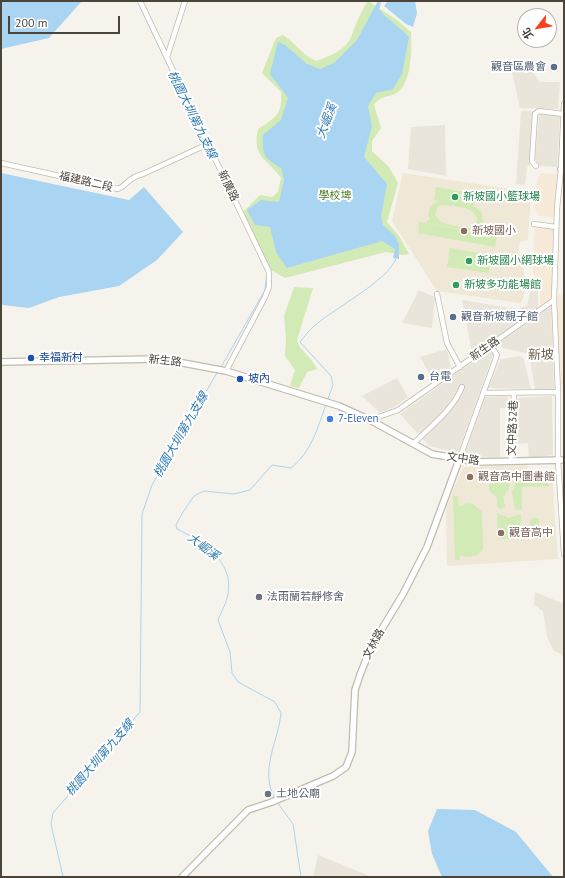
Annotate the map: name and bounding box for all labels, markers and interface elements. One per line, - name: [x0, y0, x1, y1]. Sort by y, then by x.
- scale bar: [10, 8, 122, 34]
- north arrow: [517, 8, 557, 48]
- text: 200 m: [15, 15, 48, 30]
- text: 北: [519, 25, 536, 42]
- place label: 觀音區農會: [491, 60, 546, 74]
- marker: 觀音區農會: [549, 62, 559, 72]
- water label: 桃園大圳第九支線: [164, 69, 220, 161]
- water label: 大崛溪: [314, 102, 340, 140]
- street label: 新廣路: [215, 168, 241, 204]
- street label: 福建路二段: [58, 169, 114, 195]
- park label: 學校埤: [319, 189, 351, 203]
- place label: 新坡國小籃球場: [463, 190, 540, 204]
- marker: 新坡國小籃球場: [450, 192, 460, 202]
- place label: 新坡國小: [472, 224, 516, 238]
- marker: 新坡國小: [459, 226, 469, 236]
- place label: 新坡國小網球場: [477, 254, 554, 268]
- marker: 新坡國小網球場: [464, 256, 474, 266]
- place label: 新坡多功能場館: [464, 278, 541, 292]
- marker: 新坡多功能場館: [451, 280, 461, 290]
- place label: 觀音新坡親子館: [461, 310, 538, 324]
- marker: 觀音新坡親子館: [448, 312, 458, 322]
- street label: 新生路: [468, 334, 502, 364]
- district label: 新坡: [528, 347, 554, 363]
- place label: 幸福新村: [39, 351, 83, 365]
- marker: 幸福新村: [26, 353, 36, 363]
- street label: 新生路: [148, 353, 182, 369]
- place label: 台電: [429, 370, 451, 384]
- place label: 坡內: [248, 372, 270, 386]
- marker: 台電: [416, 372, 426, 382]
- marker: 坡內: [235, 374, 245, 384]
- water label: 桃園大圳第九支線: [151, 390, 211, 480]
- street label: 文中路32巷: [505, 400, 521, 456]
- place label: 7-Eleven: [338, 412, 378, 426]
- marker: 7-Eleven: [325, 414, 335, 424]
- street label: 文中路: [446, 450, 480, 468]
- place label: 觀音高中圖書館: [478, 470, 555, 484]
- marker: 觀音高中圖書館: [465, 472, 475, 482]
- place label: 觀音高中: [509, 526, 553, 540]
- marker: 觀音高中: [496, 528, 506, 538]
- water label: 大崛溪: [184, 530, 222, 564]
- place label: 法雨蘭若靜修舍: [267, 590, 344, 604]
- marker: 法雨蘭若靜修舍: [254, 592, 264, 602]
- street label: 文林路: [360, 626, 388, 662]
- water label: 桃園大圳第九支線: [63, 717, 137, 799]
- place label: 土地公廟: [276, 787, 320, 801]
- marker: 土地公廟: [263, 789, 273, 799]

